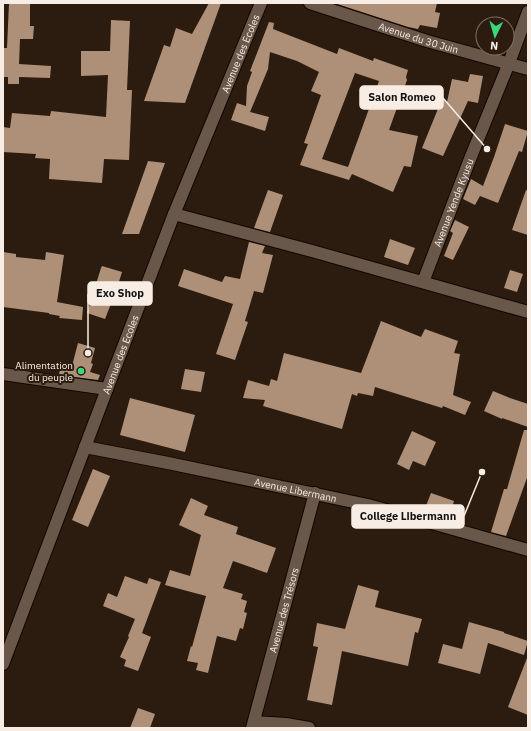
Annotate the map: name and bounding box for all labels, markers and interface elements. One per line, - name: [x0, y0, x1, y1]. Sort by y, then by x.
- street label: Avenue des Ecoles: [218, 12, 262, 95]
- north arrow: [475, 16, 515, 56]
- street label: Avenue du 30 Juin: [377, 19, 460, 56]
- text: N: [490, 39, 499, 53]
- callout: Salon Romeo: [360, 86, 443, 109]
- text: Salon Romeo: [368, 90, 436, 104]
- street label: Avenue Yende Kyusu: [431, 157, 476, 249]
- callout: Exo Shop: [88, 282, 152, 305]
- text: Exo Shop: [96, 286, 144, 300]
- street label: Avenue des Ecoles: [99, 313, 141, 396]
- place label: Alimentation du peuple: [15, 359, 74, 384]
- marker: Alimentation du peuple: [76, 366, 86, 376]
- street label: Avenue Libermann: [253, 475, 338, 505]
- callout: College Libermann: [352, 505, 464, 528]
- text: College Libermann: [360, 509, 456, 523]
- street label: Avenue des Trésors: [266, 566, 301, 654]

